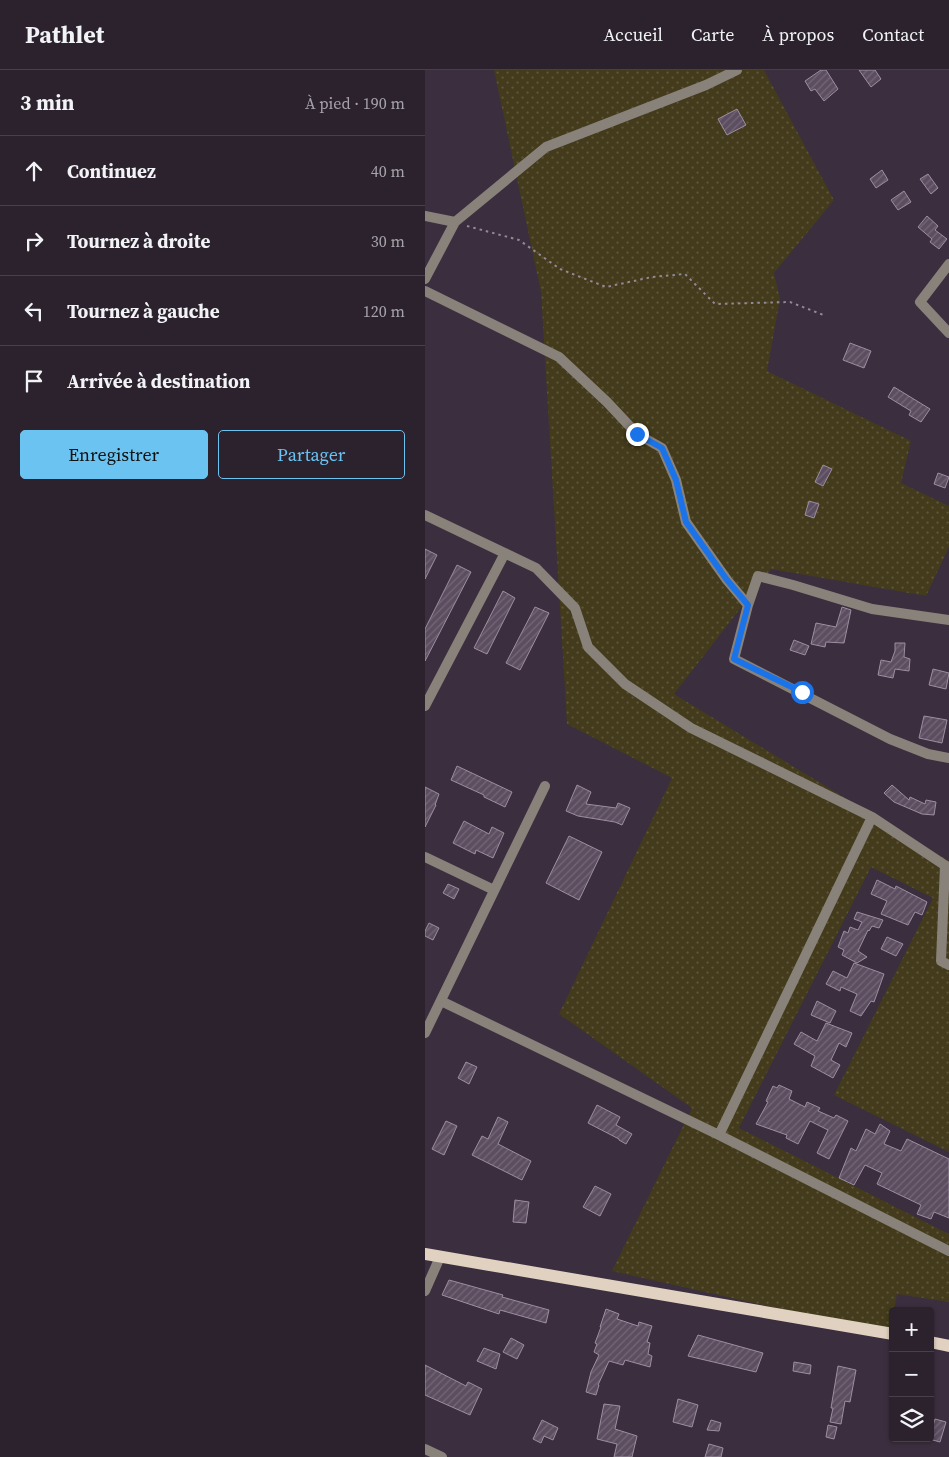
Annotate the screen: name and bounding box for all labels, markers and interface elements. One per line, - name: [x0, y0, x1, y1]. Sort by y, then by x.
- text: Pathlet: [25, 18, 104, 51]
- text: Accueil: [604, 22, 663, 47]
- text: Carte: [691, 22, 734, 47]
- text: À propos: [762, 22, 834, 47]
- text: Contact: [862, 22, 924, 47]
- text: 3 min: [20, 88, 75, 117]
- text: À pied · 190 m: [305, 92, 405, 114]
- icon: ahead: [20, 157, 48, 185]
- text: Continuez: [67, 158, 156, 184]
- text: 40 m: [371, 160, 405, 182]
- icon: right: [20, 227, 48, 255]
- text: Tournez à droite: [67, 228, 210, 254]
- text: 30 m: [371, 230, 405, 252]
- icon: left: [20, 297, 48, 325]
- text: Tournez à gauche: [67, 298, 220, 324]
- text: 120 m: [363, 300, 405, 322]
- icon: arrive: [20, 367, 48, 395]
- text: Arrivée à destination: [67, 368, 250, 394]
- route end: [626, 423, 649, 446]
- button: Enregistrer: [20, 430, 208, 479]
- button: Partager: [218, 430, 405, 479]
- route start: [791, 681, 814, 704]
- map controls: [889, 1307, 934, 1442]
- button: +: [889, 1307, 934, 1352]
- button: −: [889, 1352, 934, 1397]
- button: layers: [889, 1397, 934, 1442]

